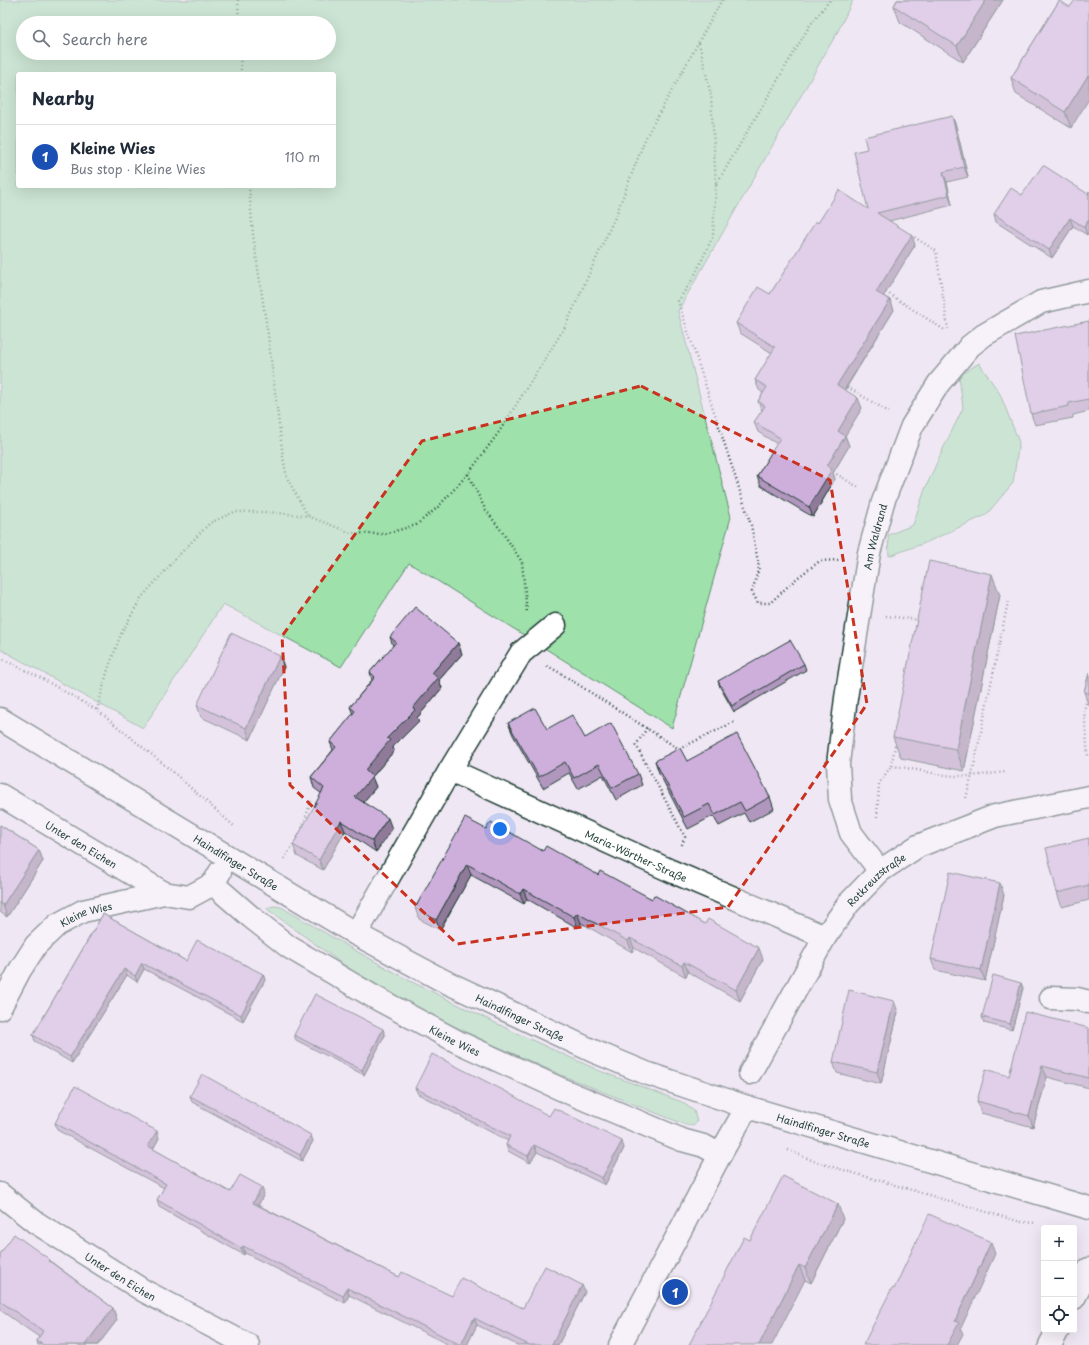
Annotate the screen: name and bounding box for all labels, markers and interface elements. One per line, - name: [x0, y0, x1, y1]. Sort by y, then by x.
- search box: [16, 16, 336, 60]
- icon: search: [30, 27, 52, 49]
- text: Search here: [62, 27, 148, 50]
- text: Nearby: [32, 85, 94, 111]
- text: Kleine Wies: [70, 136, 155, 159]
- text: 1: [42, 147, 48, 166]
- text: 110 m: [285, 147, 320, 166]
- text: Bus stop · Kleine Wies: [70, 159, 205, 178]
- street label: Am Waldrand: [859, 502, 890, 571]
- street label: Unter den Eichen: [43, 816, 120, 871]
- your location: [490, 819, 510, 839]
- street label: Maria-Wörther-Straße: [583, 825, 690, 885]
- street label: Haindlfinger Straße: [191, 830, 281, 893]
- street label: Rotkreuzstraße: [843, 849, 908, 909]
- street label: Kleine Wies: [57, 897, 114, 930]
- street label: Haindlfinger Straße: [474, 990, 567, 1044]
- street label: Kleine Wies: [427, 1021, 483, 1059]
- street label: Haindlfinger Straße: [775, 1109, 872, 1150]
- map controls: [1041, 1225, 1077, 1333]
- button: +: [1041, 1225, 1077, 1261]
- street label: Unter den Eichen: [82, 1248, 159, 1304]
- button: −: [1041, 1261, 1077, 1297]
- pin: 1: [662, 1277, 688, 1307]
- button: locate: [1041, 1297, 1077, 1333]

